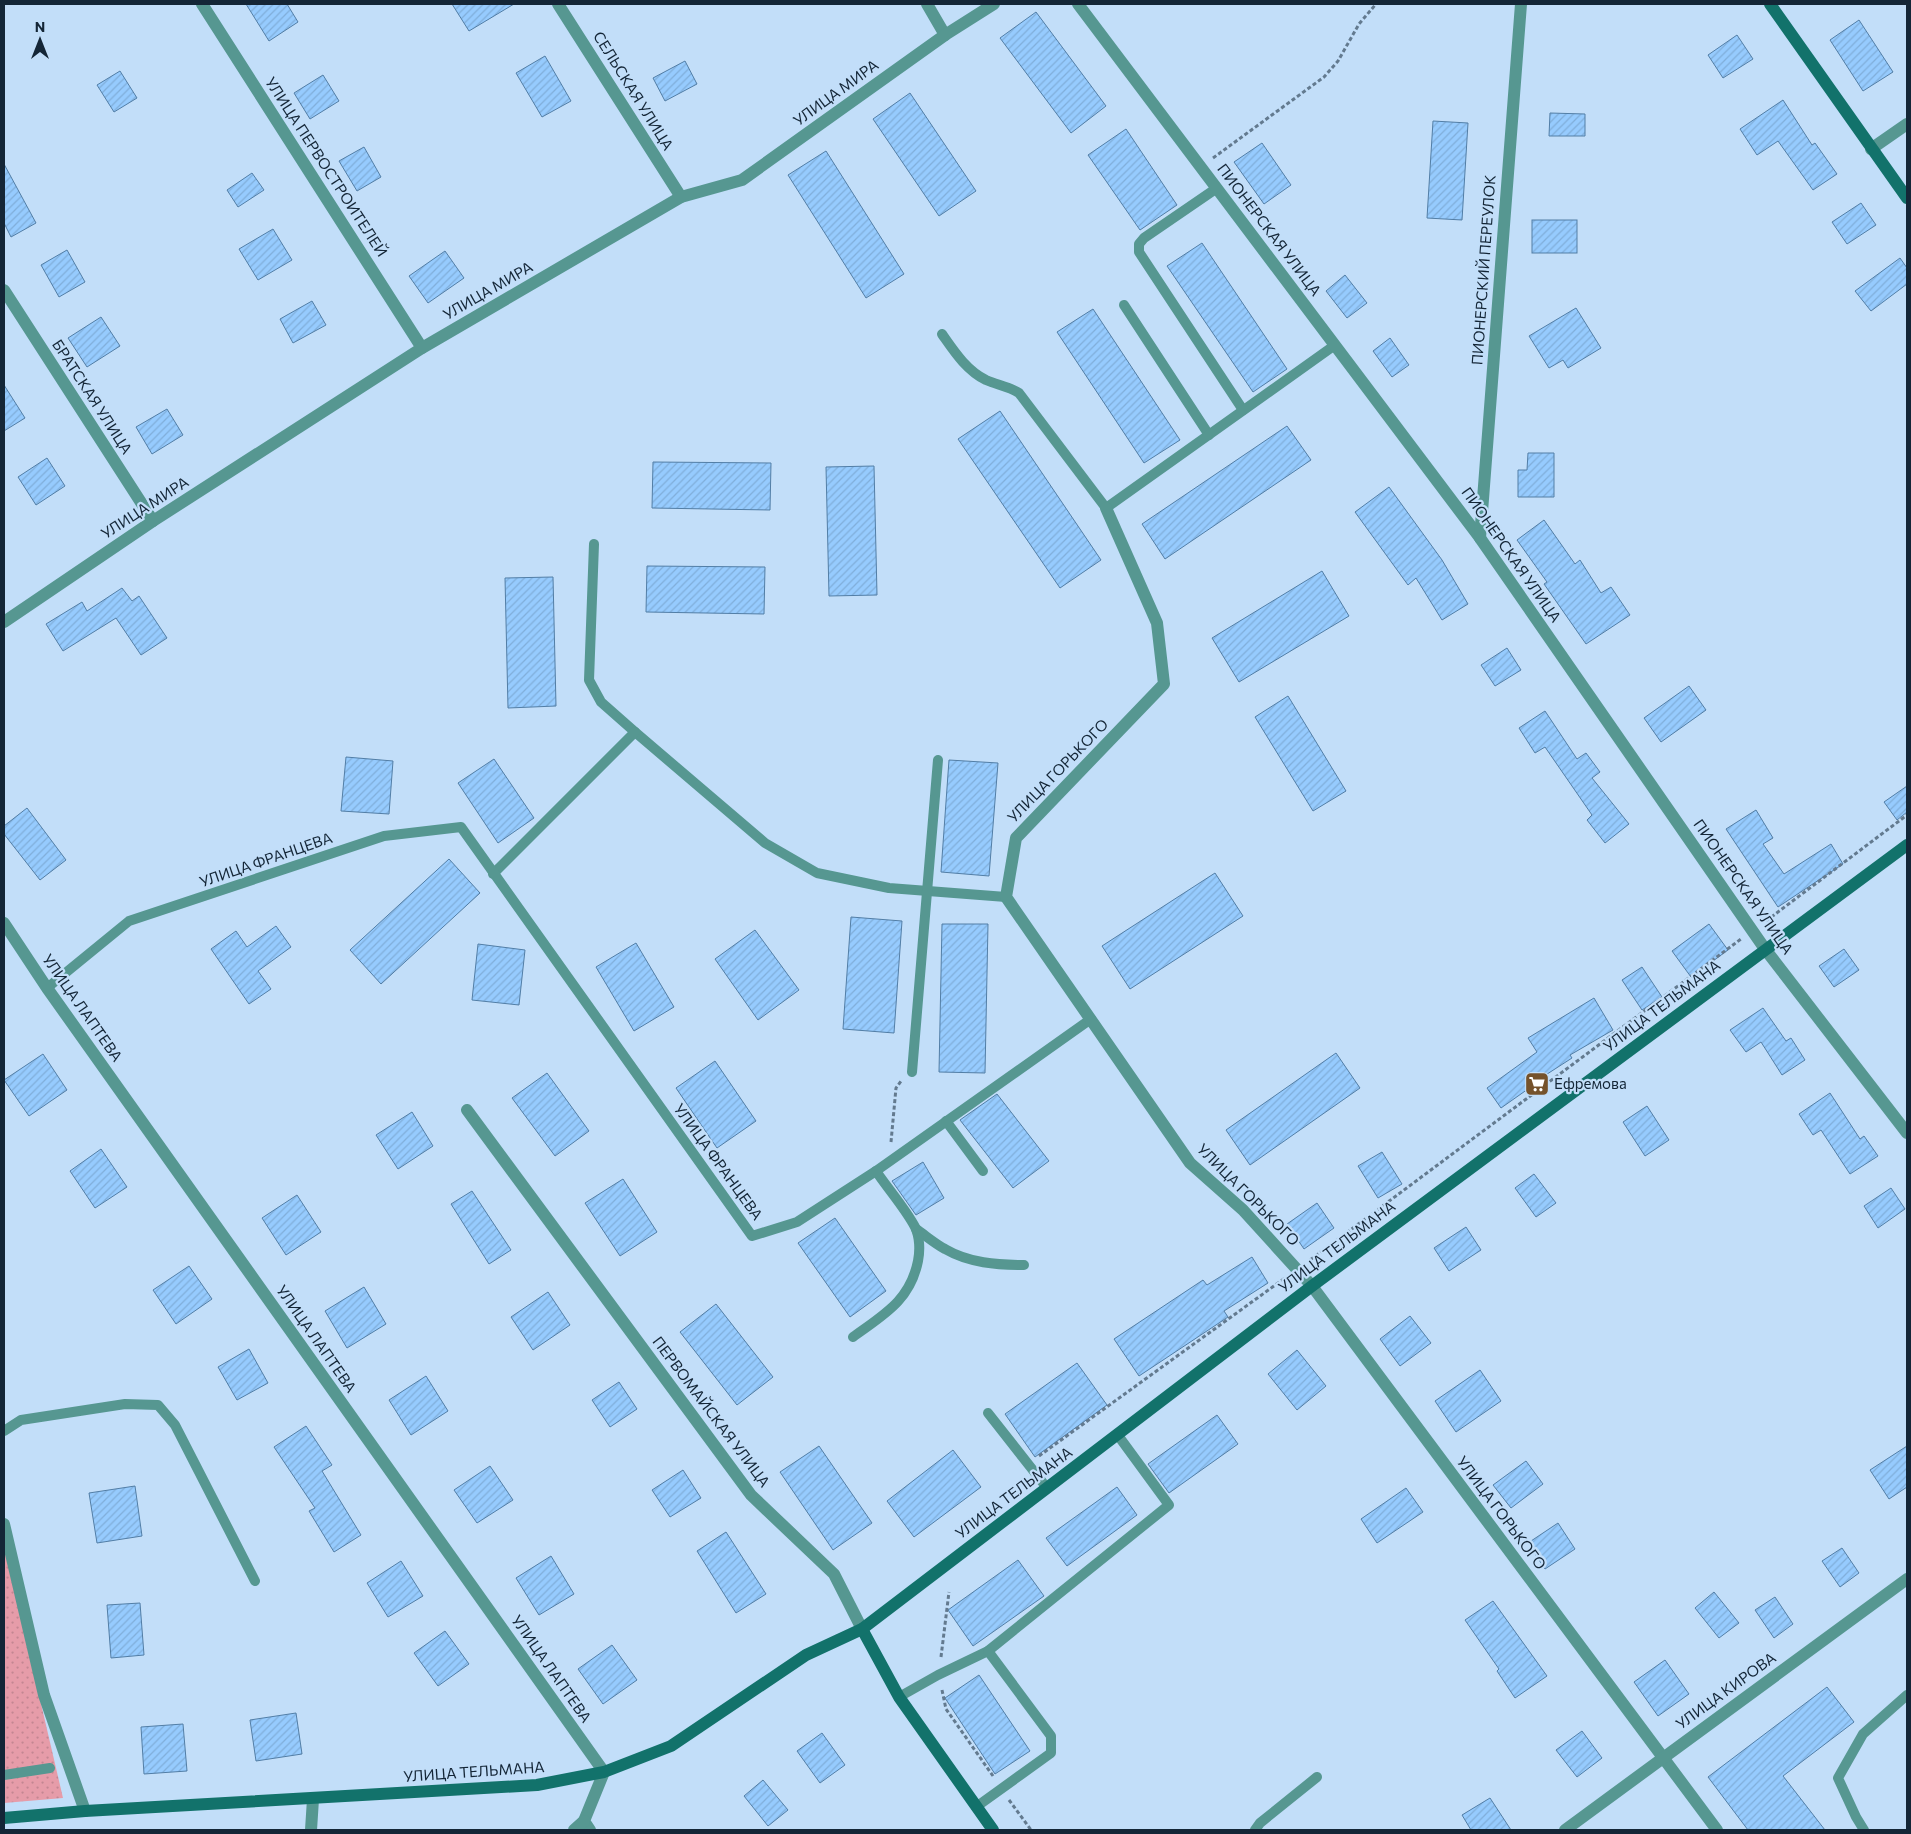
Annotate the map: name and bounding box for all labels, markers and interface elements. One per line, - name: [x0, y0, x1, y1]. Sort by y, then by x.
- north arrow: [15, 15, 65, 65]
- text: N: [35, 18, 45, 35]
- street label: СЕЛЬСКАЯ УЛИЦА: [590, 28, 678, 153]
- street label: УЛИЦА МИРА: [789, 55, 881, 129]
- street label: УЛИЦА ПЕРВОСТРОИТЕЛЕЙ: [262, 73, 392, 260]
- street label: ПИОНЕРСКАЯ УЛИЦА: [1214, 160, 1325, 299]
- street label: ПИОНЕРСКИЙ ПЕРЕУЛОК: [1467, 174, 1499, 366]
- street label: УЛИЦА МИРА: [439, 257, 536, 323]
- street label: БРАТСКАЯ УЛИЦА: [49, 336, 137, 457]
- street label: УЛИЦА МИРА: [97, 472, 192, 542]
- street label: ПИОНЕРСКАЯ УЛИЦА: [1458, 483, 1565, 626]
- street label: УЛИЦА ГОРЬКОГО: [1003, 715, 1111, 826]
- street label: ПИОНЕРСКАЯ УЛИЦА: [1690, 815, 1797, 958]
- street label: УЛИЦА ФРАНЦЕВА: [197, 828, 335, 890]
- street label: УЛИЦА ЛАПТЕВА: [39, 950, 127, 1065]
- street label: УЛИЦА ТЕЛЬМАНА: [1599, 955, 1723, 1055]
- supermarket icon: Ефремова: [1524, 1071, 1550, 1097]
- place label: Ефремова: [1554, 1074, 1627, 1092]
- street label: УЛИЦА ФРАНЦЕВА: [671, 1100, 767, 1223]
- street label: УЛИЦА ГОРЬКОГО: [1194, 1139, 1304, 1249]
- street label: УЛИЦА ТЕЛЬМАНА: [1274, 1196, 1398, 1296]
- street label: УЛИЦА ЛАПТЕВА: [273, 1281, 361, 1396]
- street label: ПЕРВОМАЙСКАЯ УЛИЦА: [649, 1333, 774, 1490]
- street label: УЛИЦА ТЕЛЬМАНА: [951, 1442, 1075, 1542]
- street label: УЛИЦА ГОРЬКОГО: [1453, 1452, 1550, 1573]
- street label: УЛИЦА ЛАПТЕВА: [508, 1611, 596, 1726]
- street label: УЛИЦА КИРОВА: [1672, 1648, 1779, 1732]
- street label: УЛИЦА ТЕЛЬМАНА: [403, 1757, 545, 1785]

